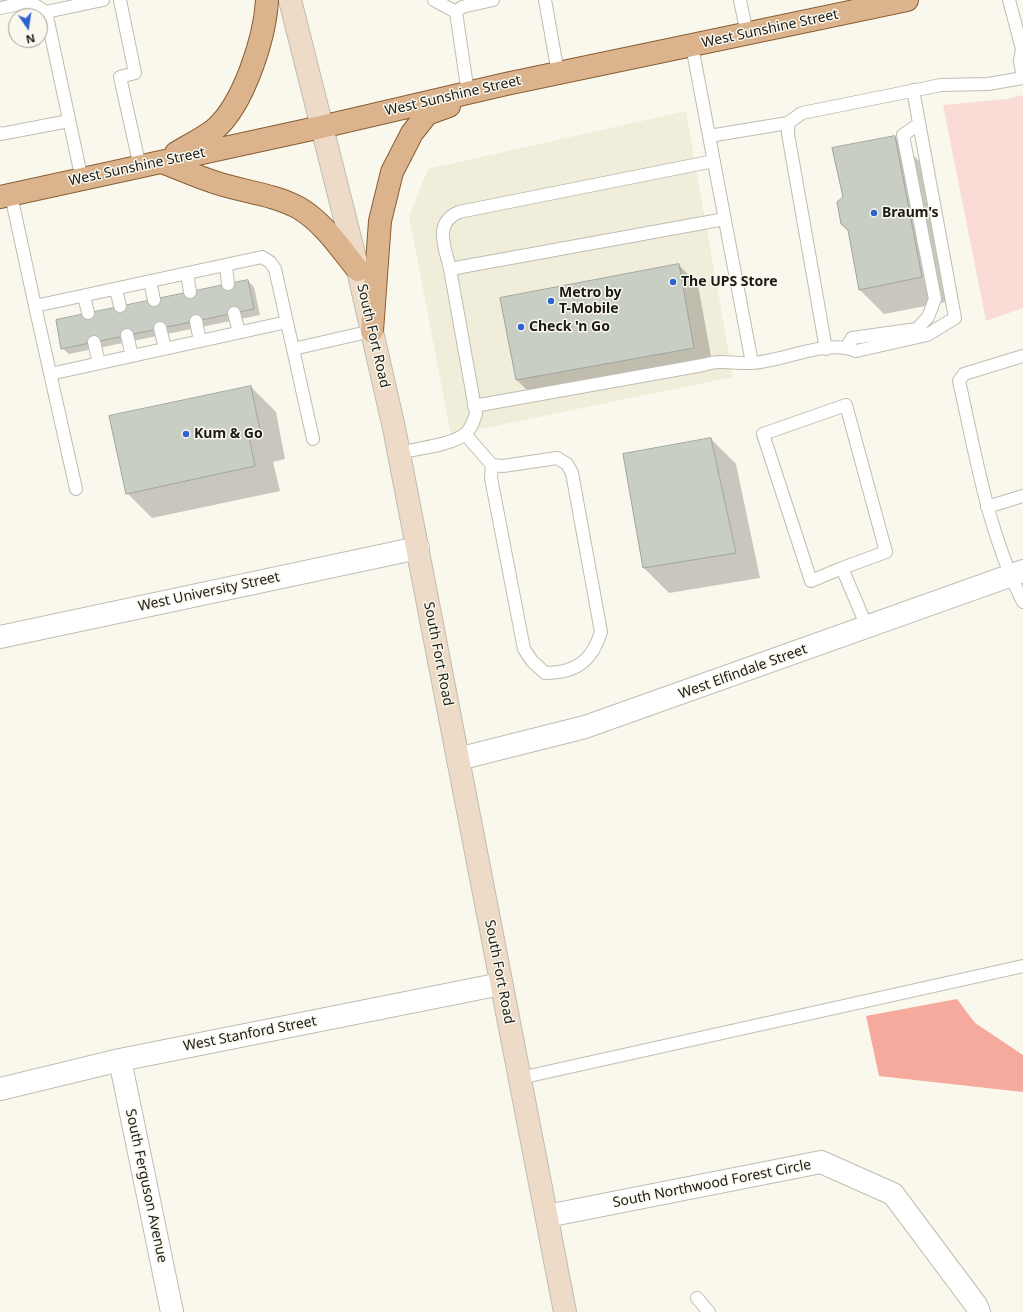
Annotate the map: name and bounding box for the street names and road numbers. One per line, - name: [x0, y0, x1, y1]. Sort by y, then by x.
- street label: West Sunshine Street: [700, 6, 840, 52]
- street label: West Sunshine Street: [383, 72, 523, 120]
- street label: West Sunshine Street: [67, 144, 207, 190]
- street label: South Fort Road: [353, 282, 393, 390]
- street label: West University Street: [137, 569, 281, 615]
- street label: South Fort Road: [420, 600, 456, 708]
- street label: West Elfindale Street: [677, 641, 809, 703]
- street label: South Fort Road: [481, 918, 517, 1026]
- street label: West Stanford Street: [182, 1013, 318, 1055]
- street label: South Ferguson Avenue: [121, 1108, 171, 1264]
- street label: South Northwood Forest Circle: [611, 1157, 813, 1211]

